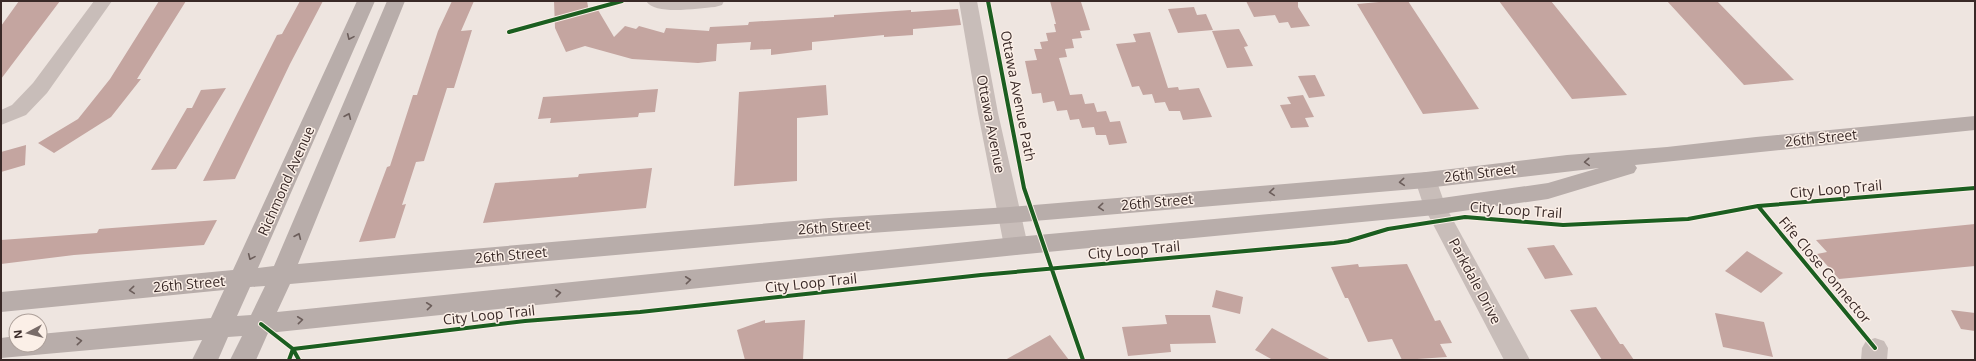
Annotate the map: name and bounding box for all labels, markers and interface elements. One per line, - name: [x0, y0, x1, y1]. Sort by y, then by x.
- street label: Ottawa Avenue Path: [996, 29, 1041, 163]
- one-way arrow: [347, 32, 355, 40]
- street label: Ottawa Avenue: [973, 73, 1010, 175]
- one-way arrow: [343, 113, 351, 121]
- street label: Richmond Avenue: [253, 123, 318, 239]
- street label: 26th Street: [1784, 124, 1858, 151]
- one-way arrow: [1584, 157, 1590, 166]
- street label: 26th Street: [1443, 159, 1517, 186]
- street label: City Loop Trail: [1789, 175, 1883, 202]
- one-way arrow: [1399, 177, 1405, 186]
- one-way arrow: [1269, 188, 1275, 197]
- street label: 26th Street: [1120, 189, 1194, 214]
- street label: City Loop Trail: [1469, 197, 1563, 222]
- one-way arrow: [1098, 202, 1104, 211]
- street label: Fife Close Connector: [1775, 212, 1876, 327]
- street label: 26th Street: [797, 215, 871, 239]
- one-way arrow: [293, 233, 301, 241]
- street label: Parkdale Drive: [1445, 234, 1506, 327]
- street label: City Loop Trail: [1087, 236, 1181, 263]
- street label: 26th Street: [474, 242, 548, 267]
- one-way arrow: [248, 253, 256, 261]
- street label: City Loop Trail: [764, 268, 858, 297]
- street label: 26th Street: [152, 271, 226, 296]
- one-way arrow: [685, 276, 691, 285]
- one-way arrow: [129, 285, 135, 294]
- one-way arrow: [555, 289, 561, 298]
- street label: City Loop Trail: [442, 300, 536, 329]
- one-way arrow: [426, 302, 432, 311]
- north arrow: [8, 313, 48, 353]
- one-way arrow: [297, 315, 303, 324]
- text: N: [10, 329, 26, 340]
- one-way arrow: [76, 336, 82, 345]

